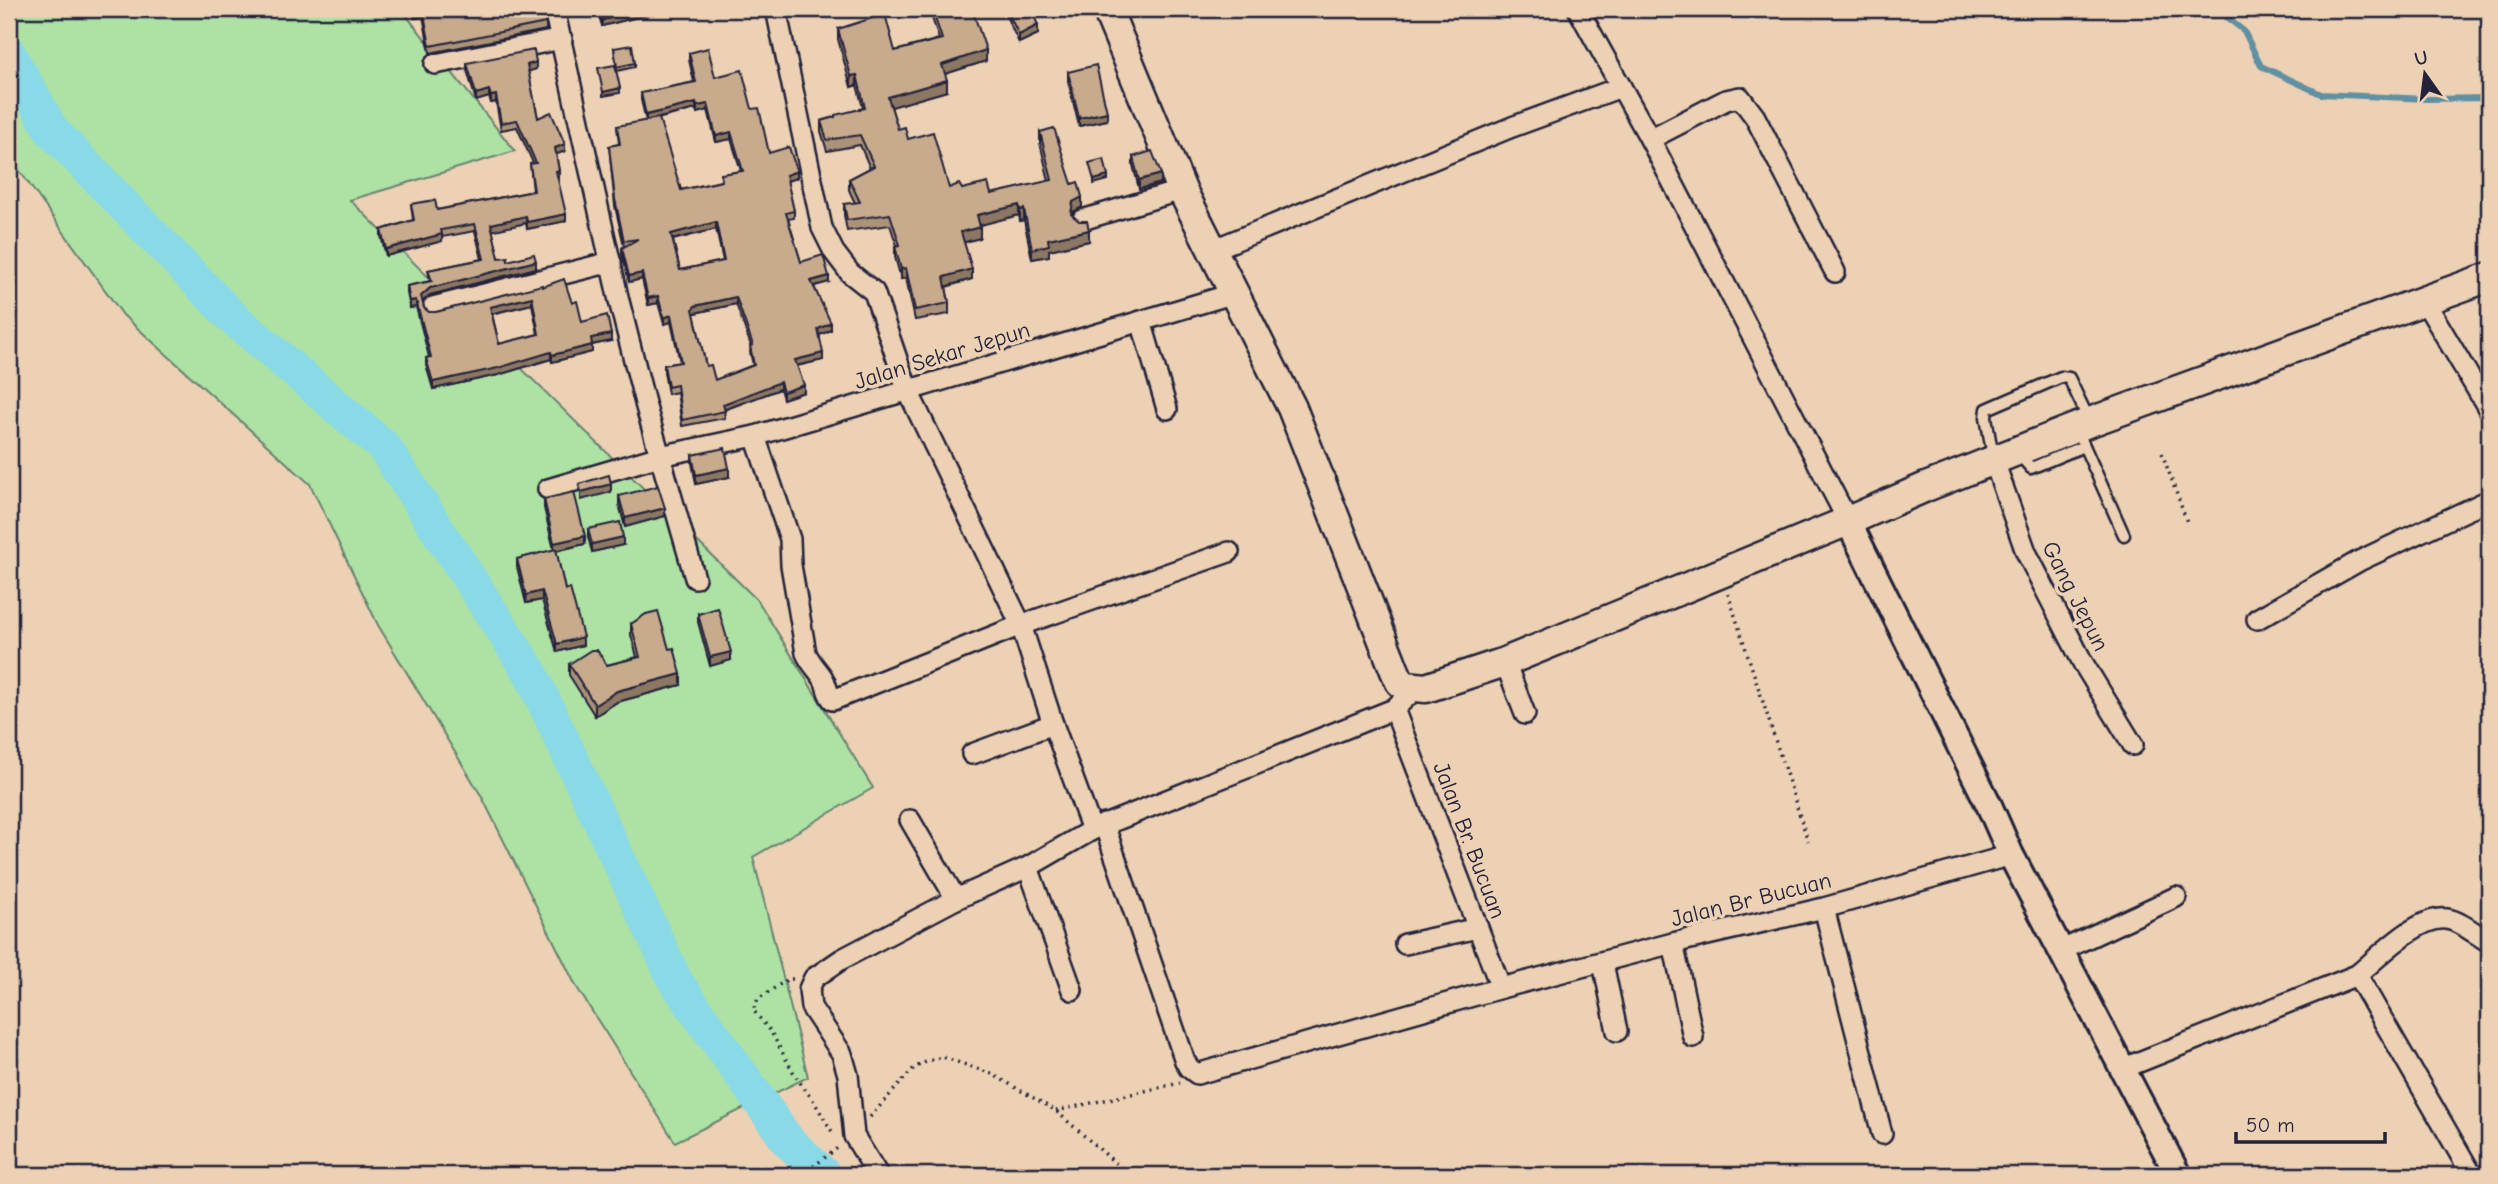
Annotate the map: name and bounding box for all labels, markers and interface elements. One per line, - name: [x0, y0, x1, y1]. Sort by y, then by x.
- north arrow: [2390, 38, 2460, 108]
- text: U: [2412, 46, 2430, 71]
- street label: Jalan Sekar Jepun: [851, 316, 1033, 395]
- street label: Gang Jepun: [2036, 537, 2115, 656]
- street label: Jalan Br. Bucuan: [1427, 758, 1512, 922]
- street label: Jalan Br Bucuan: [1668, 867, 1834, 932]
- scale bar: [2236, 1100, 2384, 1144]
- text: 50 m: [2246, 1113, 2295, 1137]

